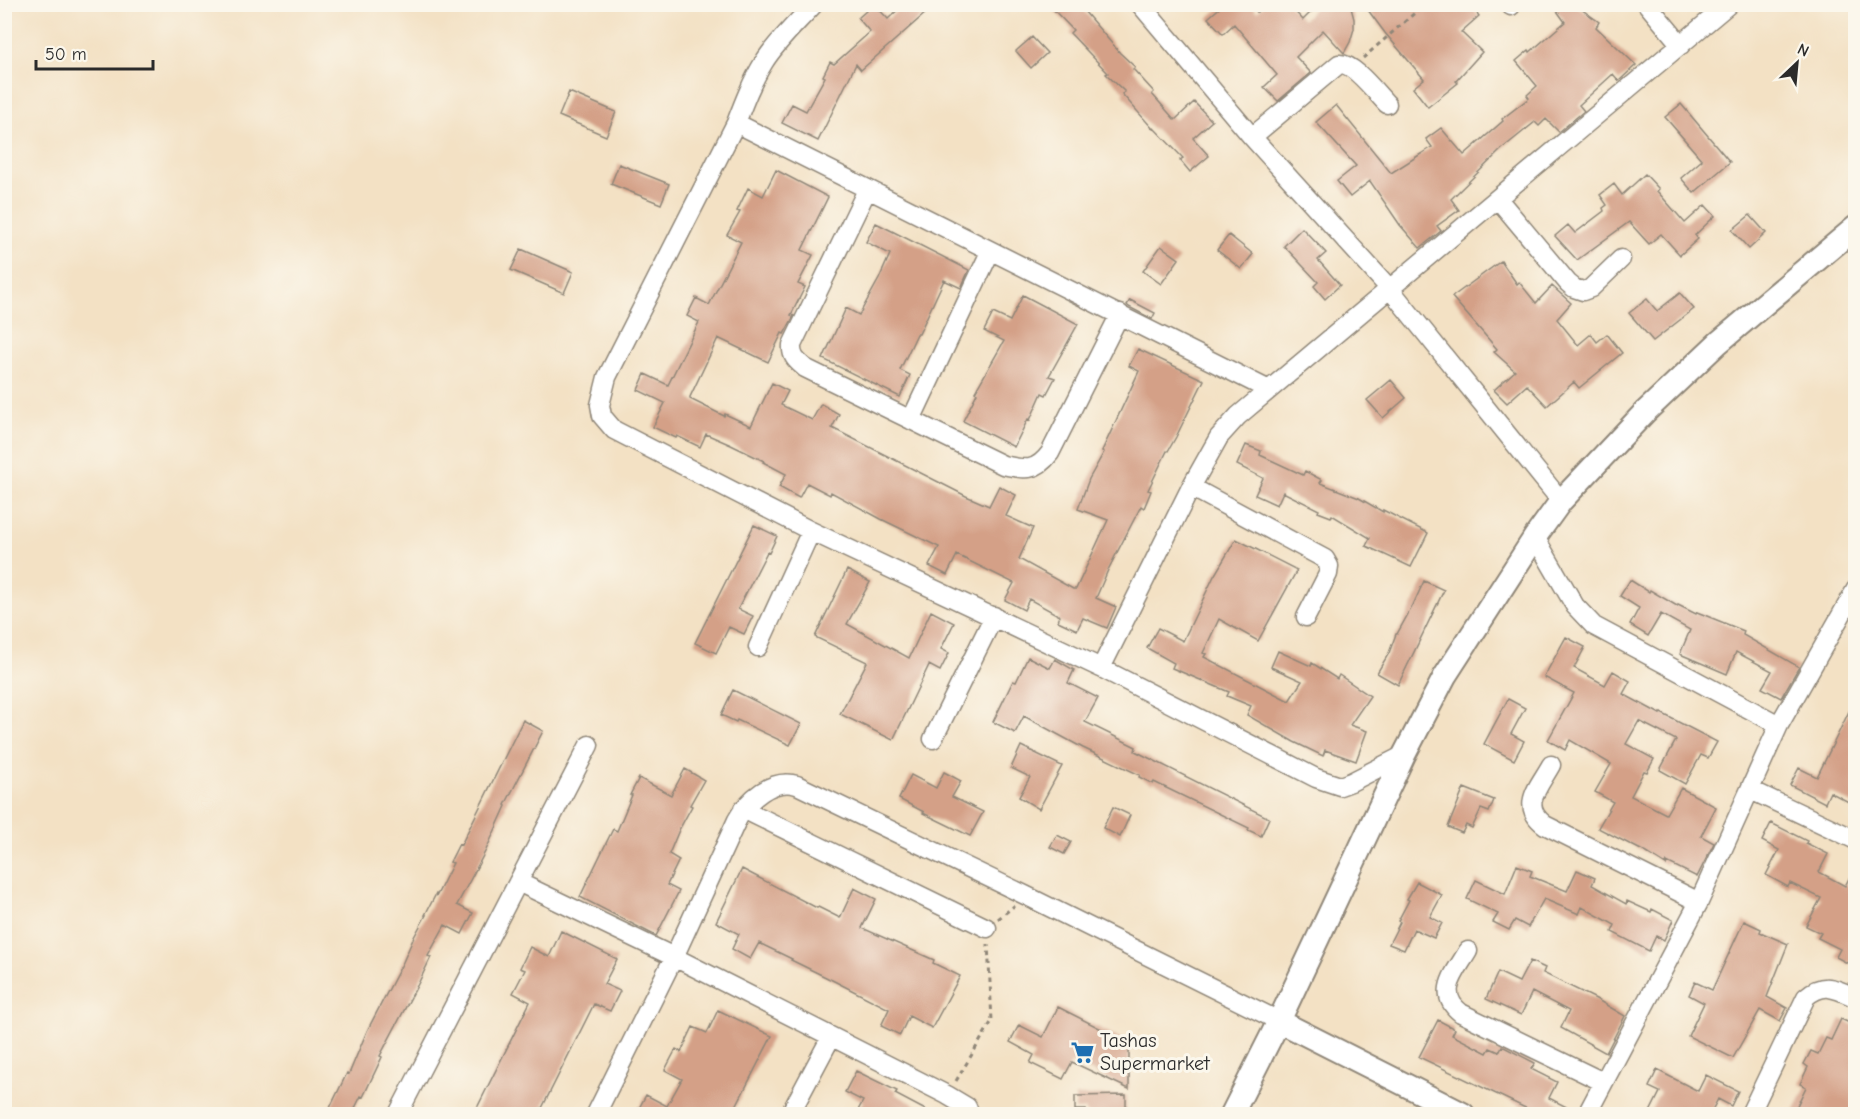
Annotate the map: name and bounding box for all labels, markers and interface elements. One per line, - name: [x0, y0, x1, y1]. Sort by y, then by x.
- scale bar: [36, 33, 153, 71]
- north arrow: [1767, 33, 1827, 93]
- text: N: [1795, 40, 1812, 61]
- text: 50 m: [45, 44, 87, 65]
- place label: Tashas Supermarket: [1100, 1029, 1211, 1075]
- supermarket icon: Tashas Supermarket: [1069, 1039, 1095, 1065]

